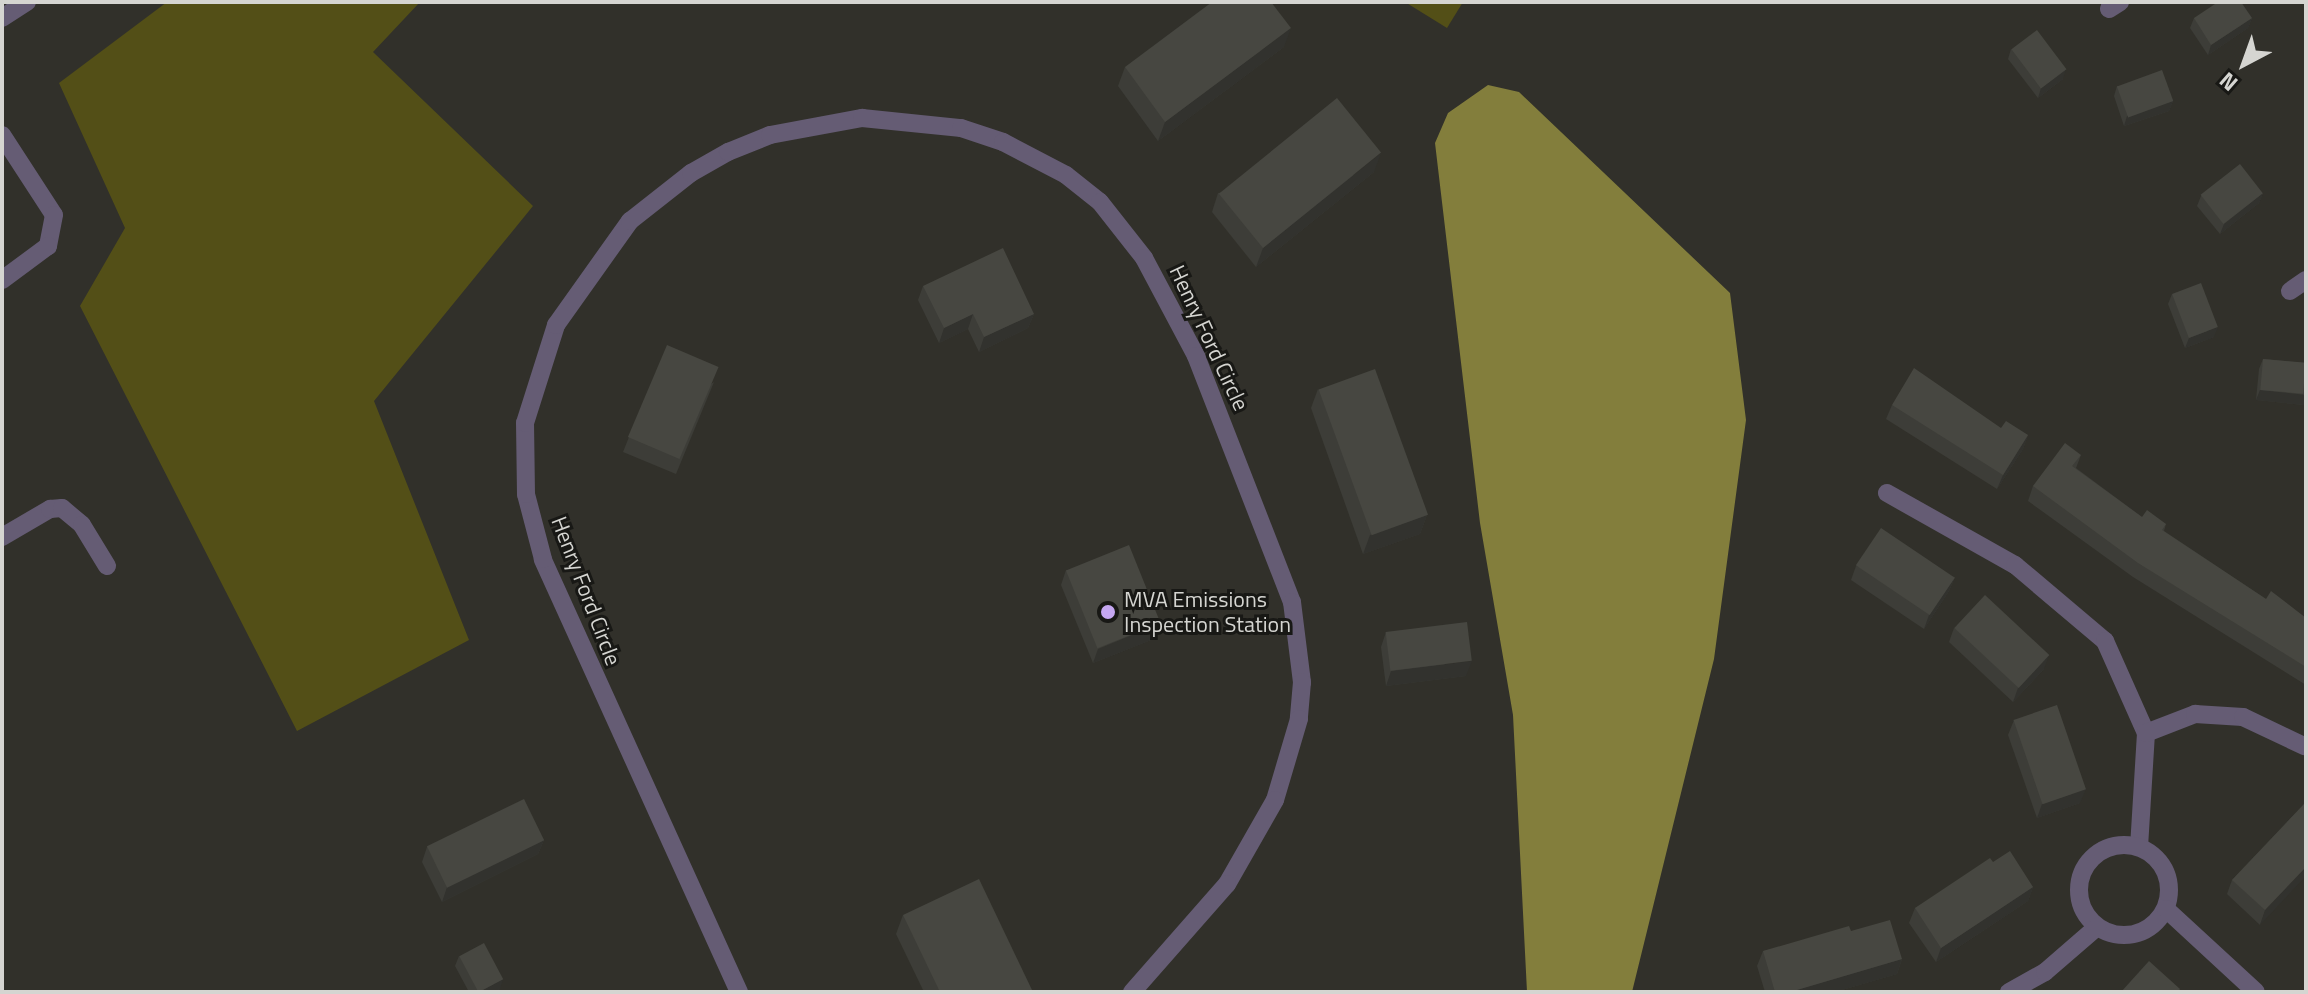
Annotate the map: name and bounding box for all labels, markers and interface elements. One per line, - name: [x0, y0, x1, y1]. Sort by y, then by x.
- north arrow: [2204, 24, 2284, 104]
- text: N: [2211, 64, 2245, 100]
- street label: Henry Ford Circle: [1164, 261, 1254, 415]
- street label: Henry Ford Circle: [545, 513, 627, 669]
- place label: MVA Emissions Inspection Station: [1124, 586, 1291, 638]
- marker: MVA Emissions Inspection Station: [1099, 603, 1117, 621]

